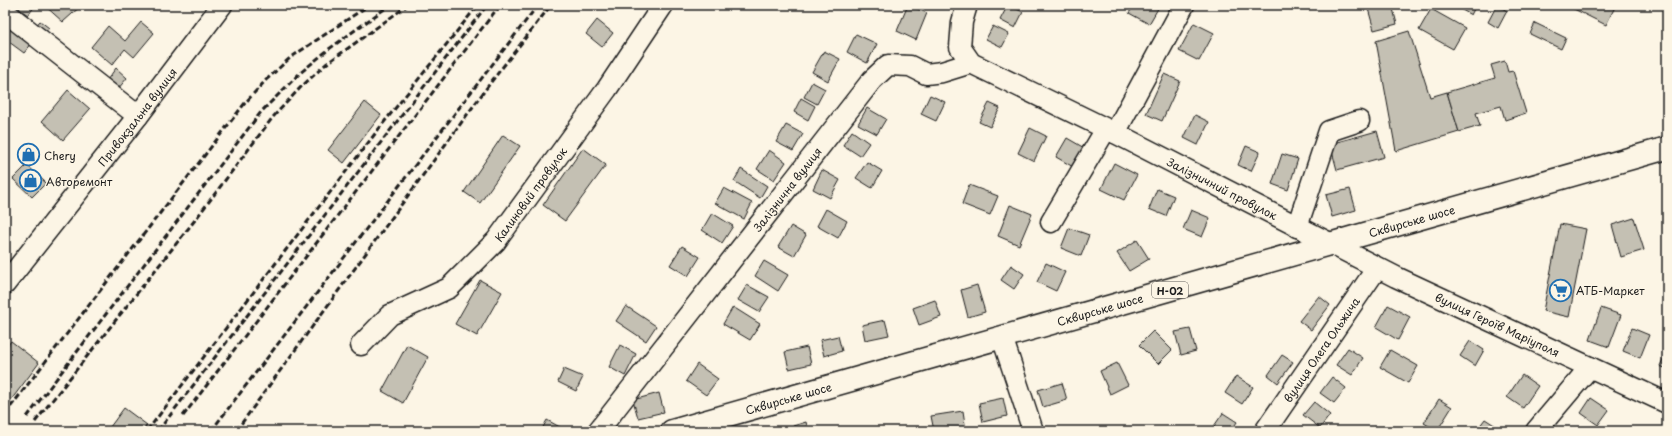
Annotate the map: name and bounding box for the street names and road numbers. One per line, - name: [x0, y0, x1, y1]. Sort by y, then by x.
- street label: Привокзальна вулиця: [93, 64, 180, 170]
- street label: Калиновий провулок: [490, 143, 571, 245]
- street label: Залізнична вулиця: [748, 143, 825, 235]
- street label: Залізничний провулок: [1163, 152, 1281, 224]
- street label: Сквирське шосе: [1367, 200, 1457, 241]
- road number: Н-02: [1152, 282, 1188, 298]
- street label: вулиця Героїв Маріуполя: [1432, 288, 1563, 360]
- street label: Сквирське шосе: [1055, 289, 1145, 330]
- street label: вулиця Олега Ольжича: [1279, 293, 1363, 405]
- street label: Сквирське шосе: [743, 378, 833, 418]

